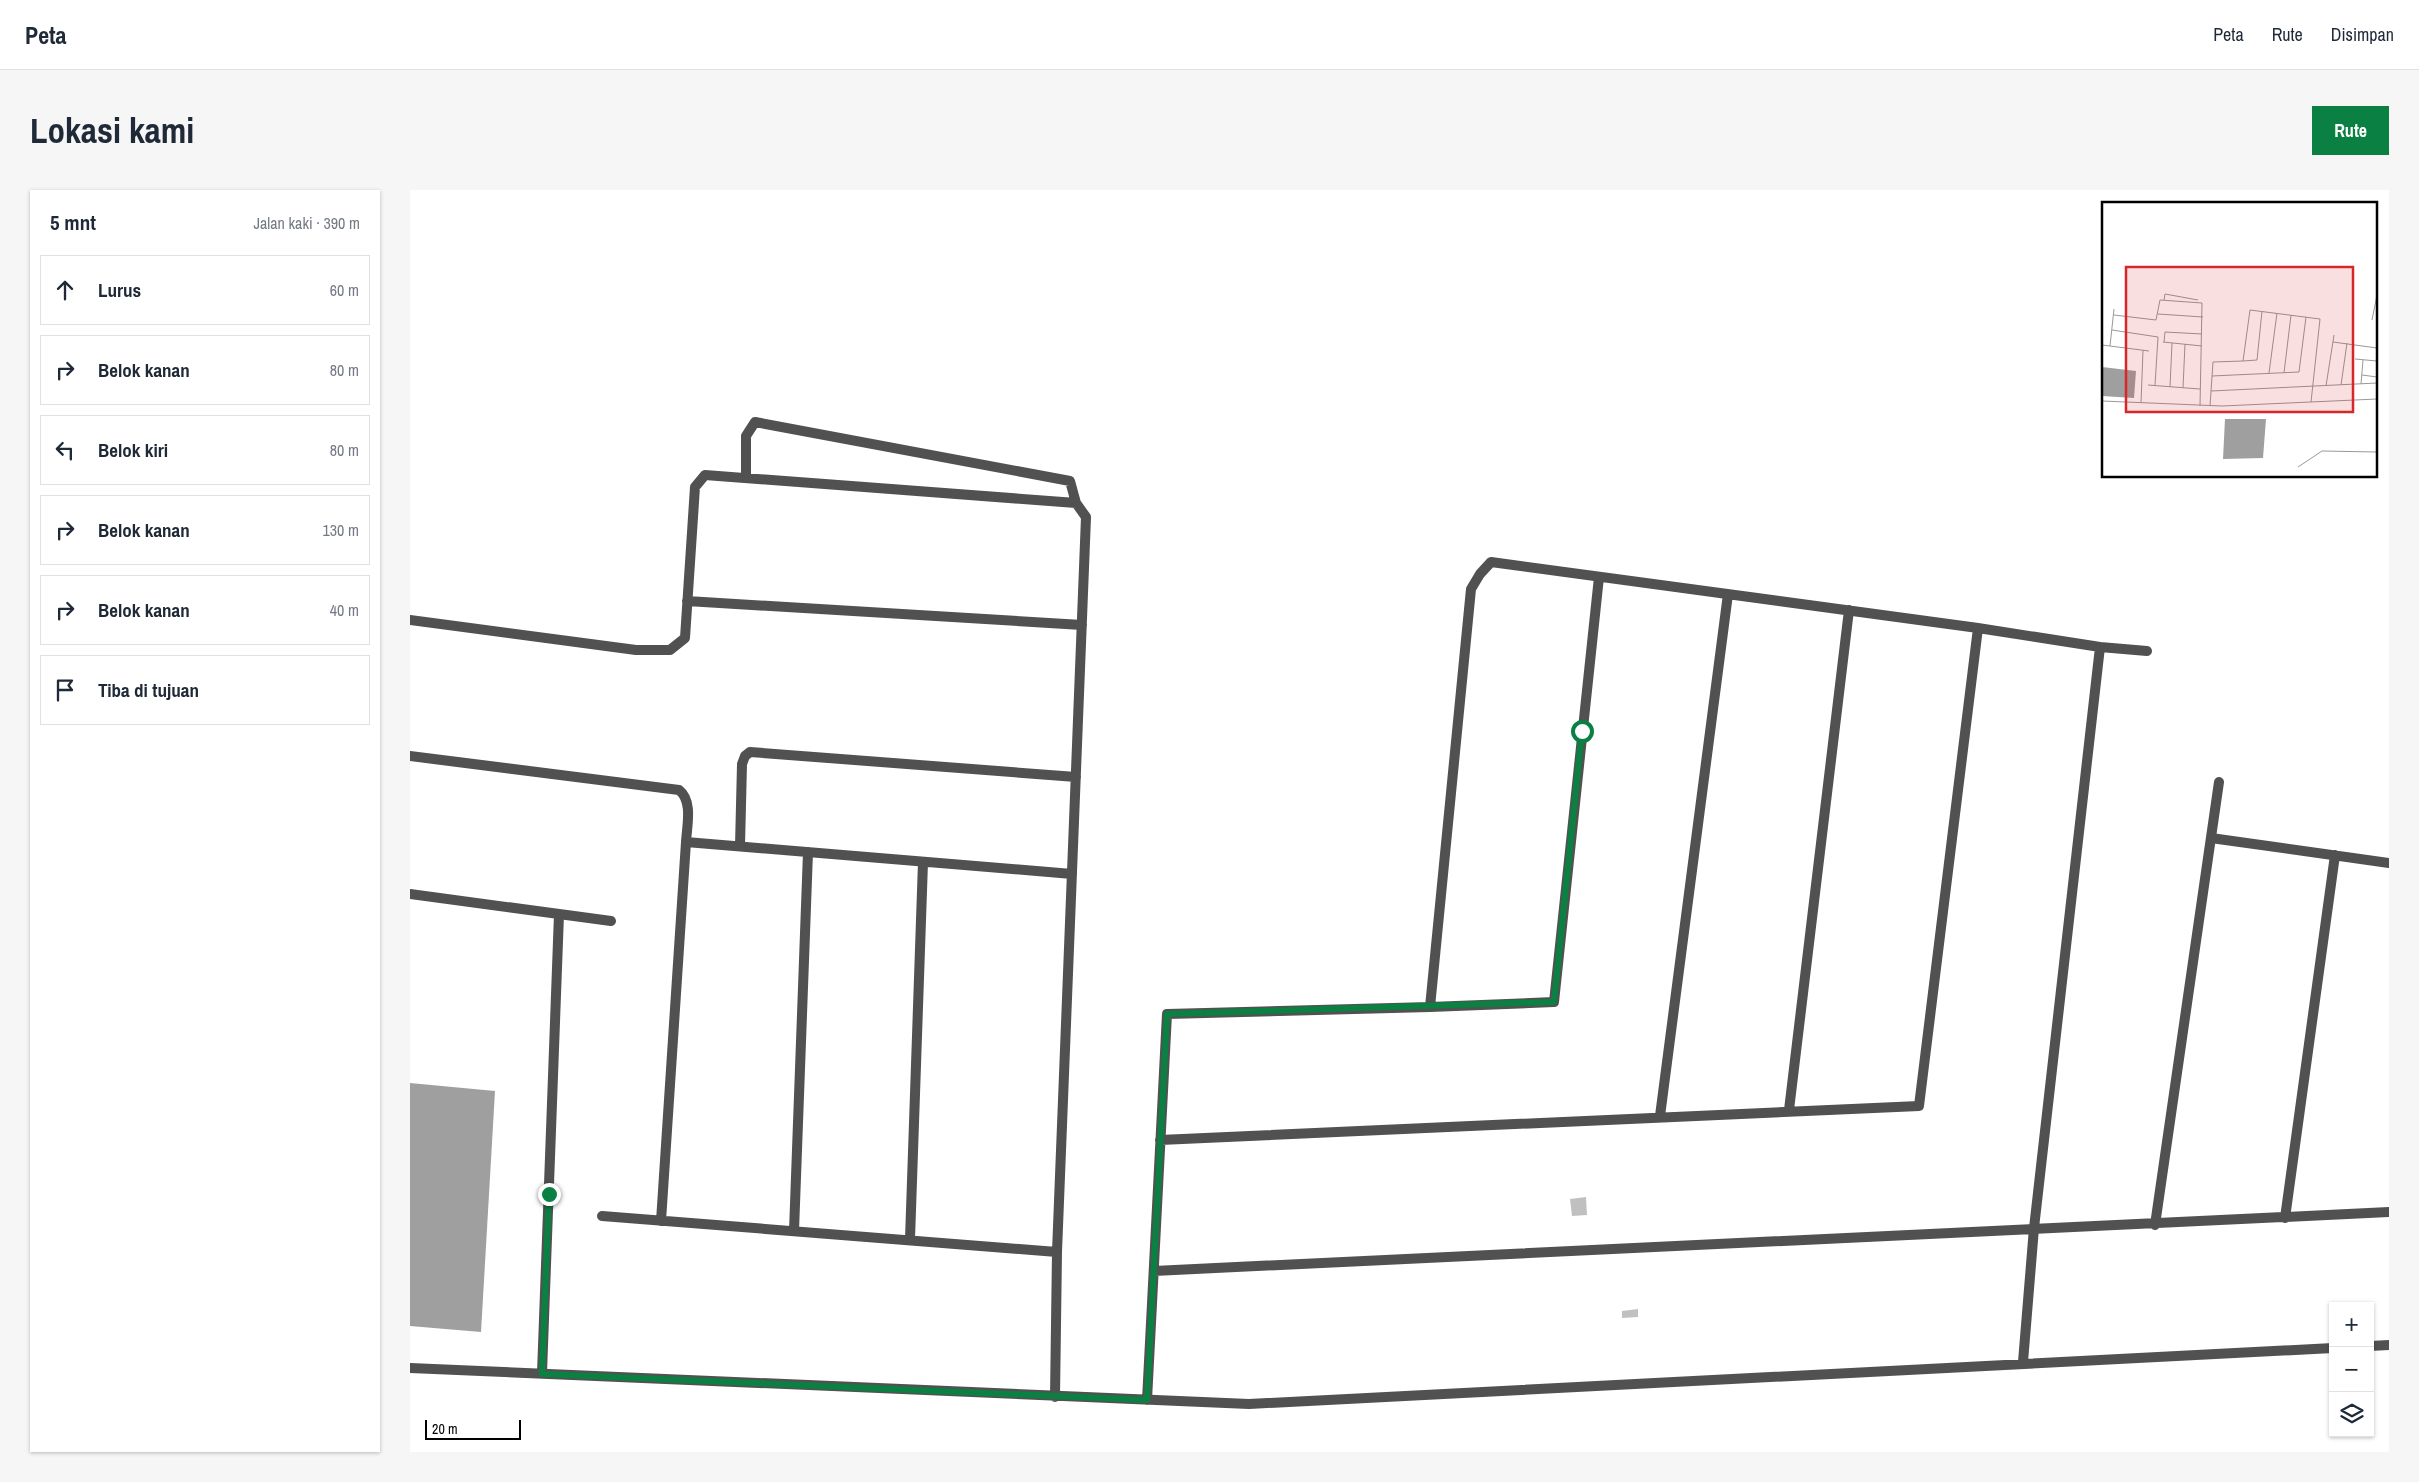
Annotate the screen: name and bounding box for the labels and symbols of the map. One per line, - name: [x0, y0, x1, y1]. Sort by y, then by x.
- inset map: [2102, 202, 2376, 478]
- route start: [1571, 720, 1594, 743]
- route end: [538, 1183, 561, 1206]
- scale bar: [425, 1417, 521, 1440]

